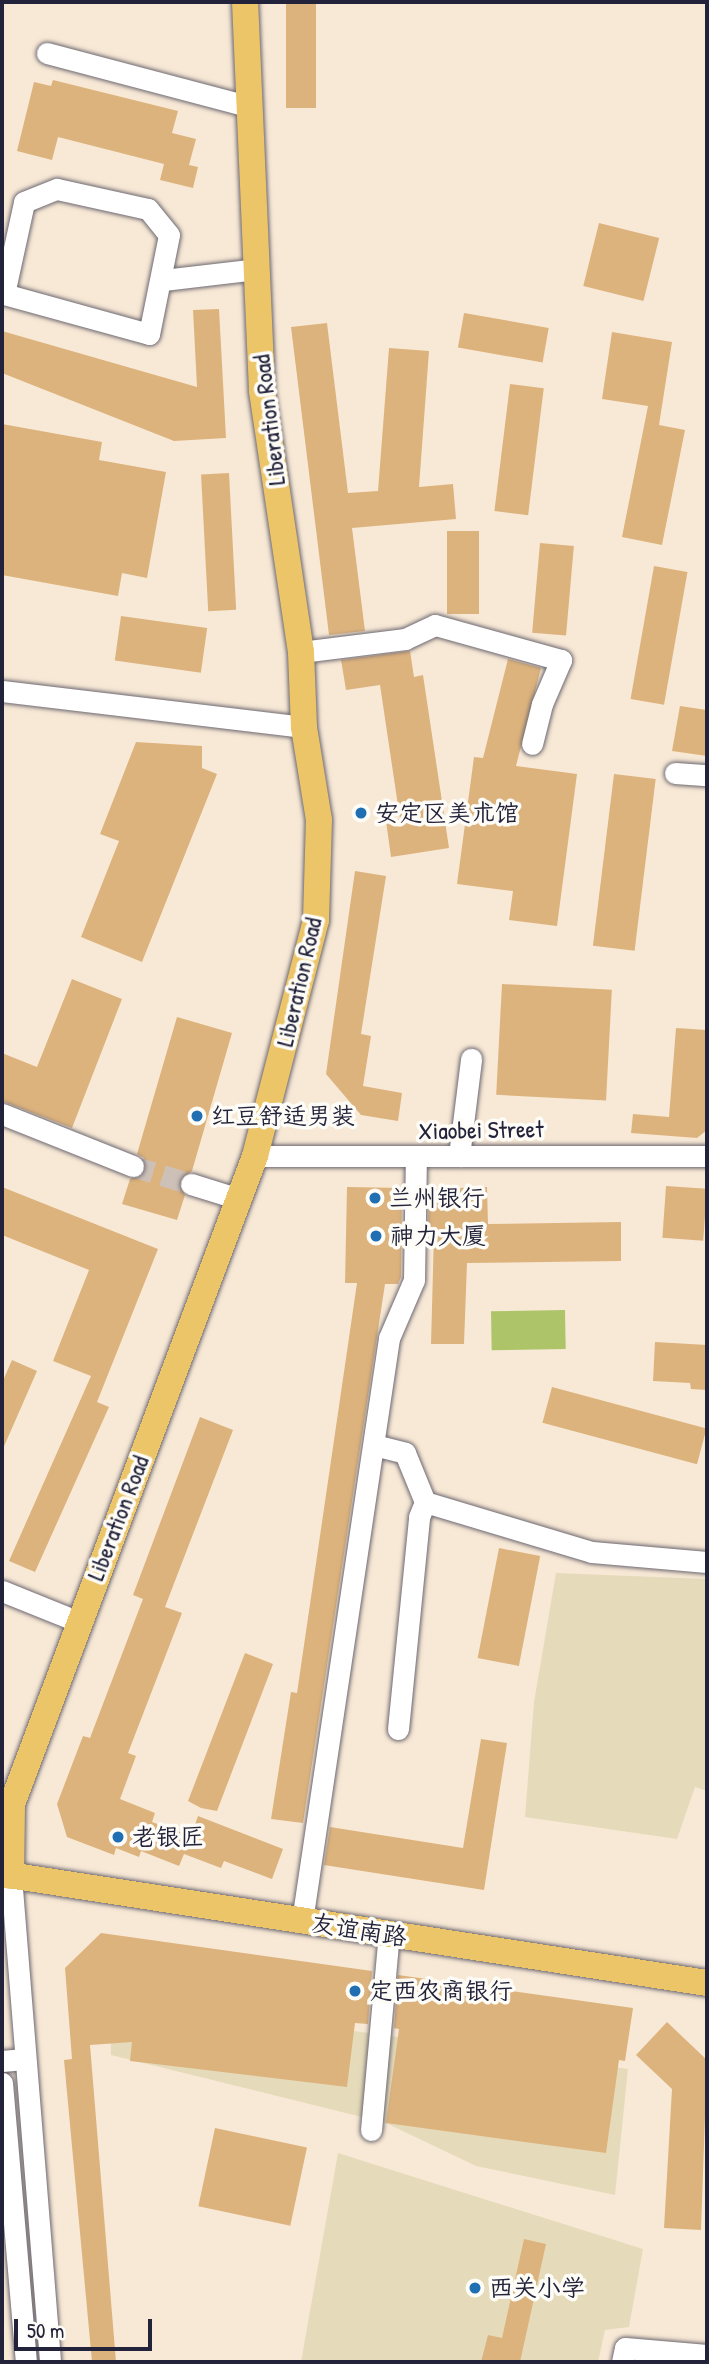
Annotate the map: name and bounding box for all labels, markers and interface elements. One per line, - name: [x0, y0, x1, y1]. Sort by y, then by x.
- street label: Liberation Road: [247, 353, 291, 487]
- place label: 安定区美术馆: [375, 799, 519, 827]
- marker: 安定区美术馆: [353, 805, 369, 821]
- street label: Liberation Road: [270, 915, 328, 1049]
- place label: 红豆舒适男装: [211, 1102, 355, 1130]
- marker: 红豆舒适男装: [189, 1108, 205, 1124]
- street label: Xiaobei Street: [418, 1115, 544, 1145]
- place label: 兰州银行: [389, 1184, 485, 1212]
- marker: 兰州银行: [367, 1190, 383, 1206]
- place label: 神力大厦: [390, 1222, 486, 1250]
- marker: 神力大厦: [368, 1228, 384, 1244]
- street label: Liberation Road: [81, 1452, 155, 1584]
- place label: 老银匠: [132, 1823, 204, 1851]
- marker: 老银匠: [110, 1829, 126, 1845]
- street label: 友谊南路: [309, 1908, 409, 1952]
- place label: 定西农商银行: [369, 1977, 513, 2005]
- marker: 定西农商银行: [347, 1983, 363, 1999]
- place label: 西关小学: [489, 2274, 585, 2302]
- marker: 西关小学: [467, 2280, 483, 2296]
- scale bar: [18, 2304, 156, 2348]
- text: 50 m: [27, 2316, 64, 2345]

